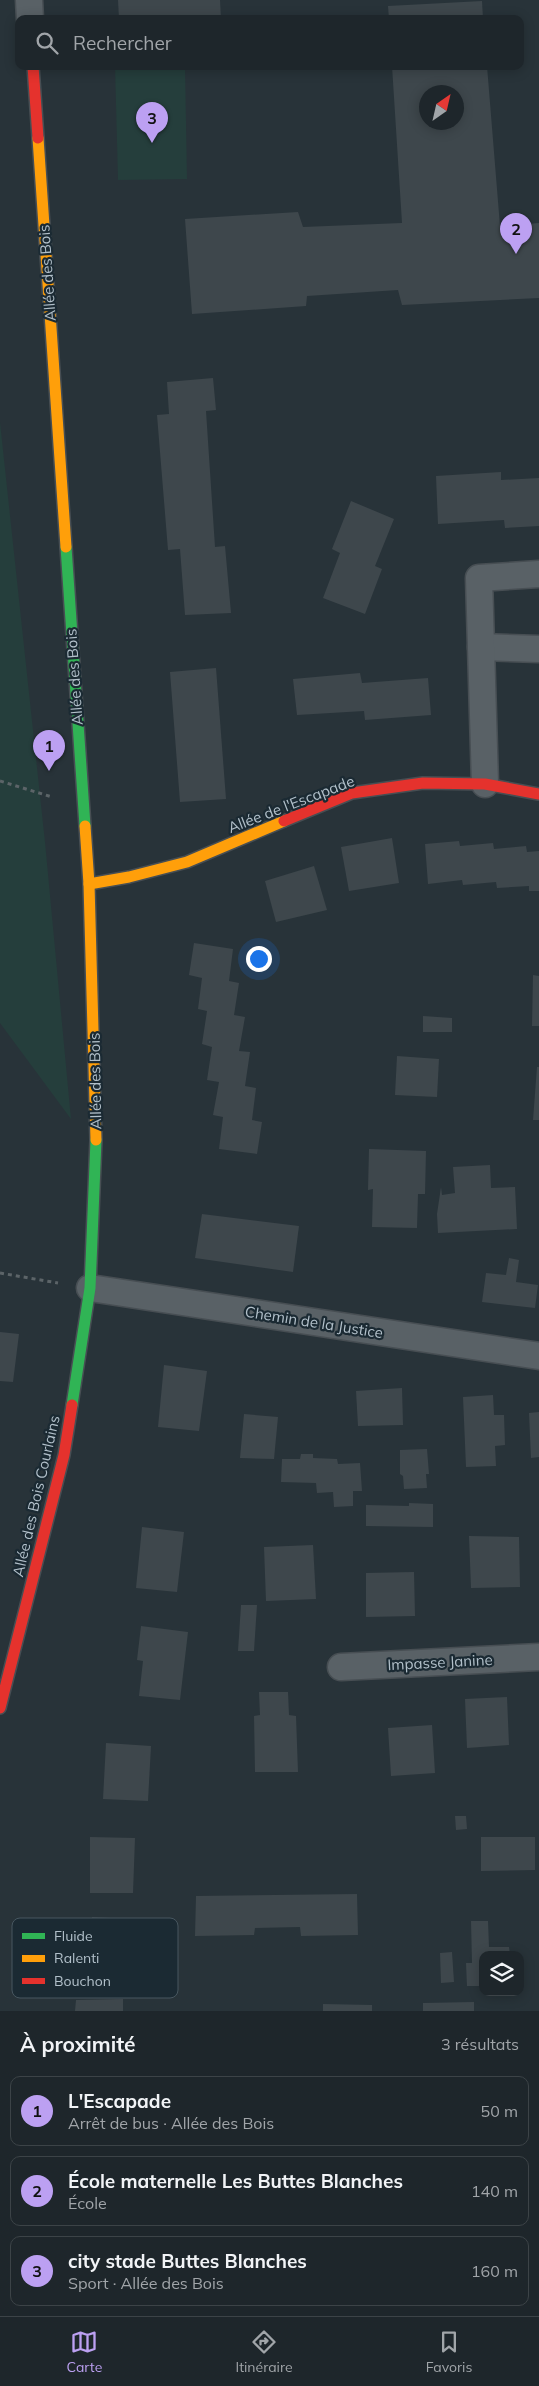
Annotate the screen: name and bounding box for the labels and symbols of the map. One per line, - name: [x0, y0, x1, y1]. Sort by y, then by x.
- north arrow: [419, 85, 464, 130]
- pin: 3: [136, 102, 168, 143]
- pin: 2: [500, 213, 532, 254]
- street label: Allée des Bois: [34, 224, 60, 322]
- street label: Allée des Bois: [61, 628, 87, 726]
- pin: 1: [33, 730, 65, 771]
- street label: Allée de l'Escapade: [225, 771, 357, 837]
- your location: [246, 946, 272, 972]
- street label: Allée des Bois: [85, 1032, 105, 1130]
- street label: Chemin de la Justice: [244, 1302, 384, 1342]
- street label: Allée des Bois Courlains: [8, 1413, 64, 1579]
- street label: Impasse Janine: [387, 1650, 493, 1674]
- legend: [12, 1918, 178, 1998]
- text: Fluide: [54, 1927, 93, 1945]
- text: Ralenti: [54, 1949, 99, 1967]
- text: Bouchon: [54, 1972, 111, 1990]

